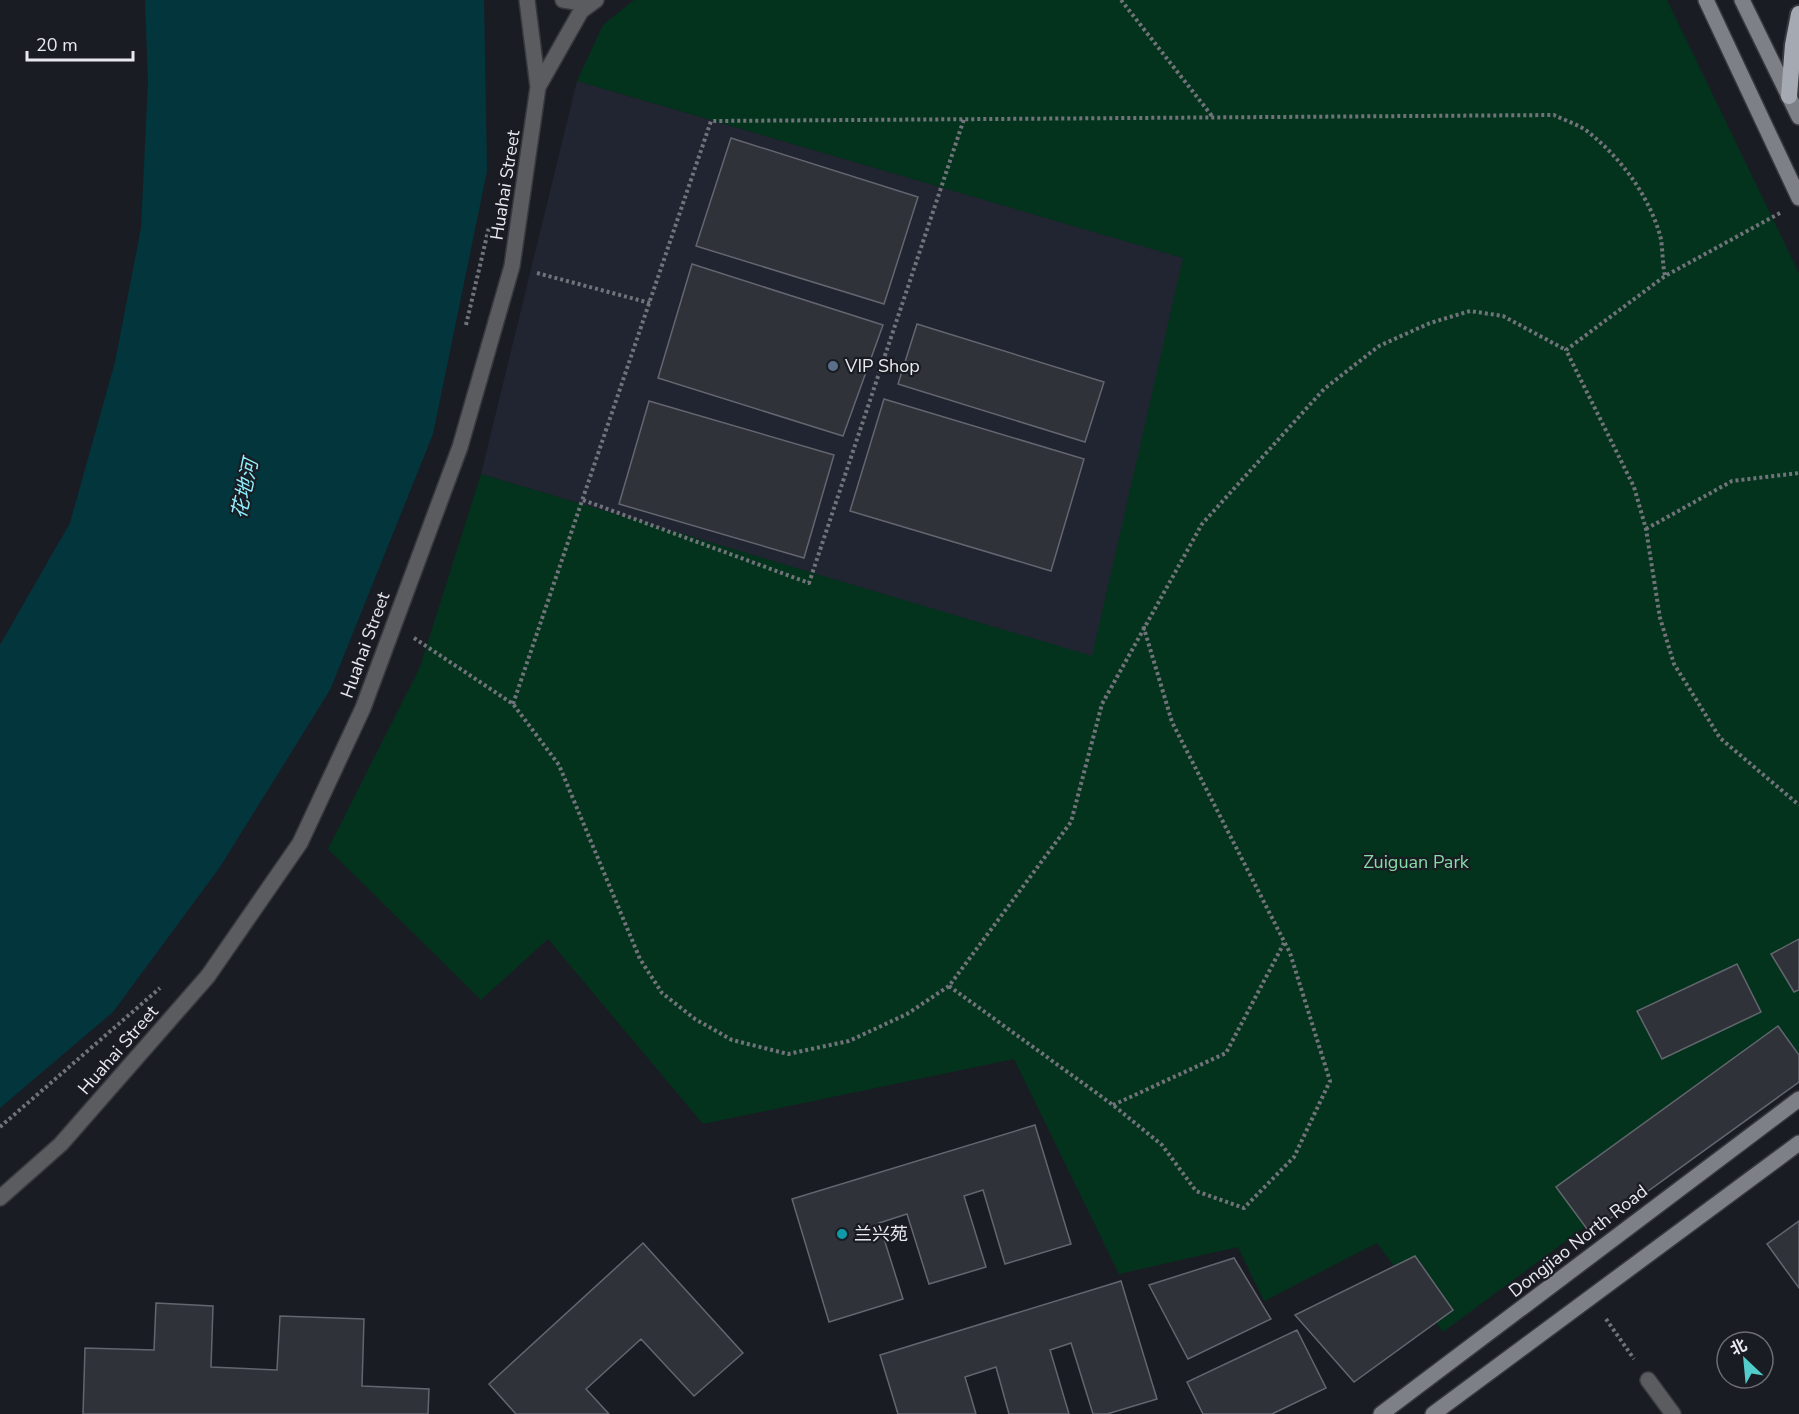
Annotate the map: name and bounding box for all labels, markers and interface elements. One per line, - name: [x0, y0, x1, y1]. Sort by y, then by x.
- scale bar: [27, 24, 134, 62]
- text: 20 m: [36, 33, 78, 57]
- street label: Huahai Street: [484, 128, 526, 242]
- place label: VIP Shop: [844, 354, 920, 378]
- marker: VIP Shop: [826, 359, 840, 373]
- water label: 花地河: [226, 453, 265, 521]
- street label: Huahai Street: [335, 588, 395, 701]
- park label: Zuiguan Park: [1363, 850, 1470, 874]
- street label: Huahai Street: [73, 1000, 164, 1100]
- street label: Dongjiao North Road: [1504, 1179, 1652, 1303]
- place label: 兰兴苑: [854, 1222, 908, 1246]
- marker: 兰兴苑: [835, 1227, 849, 1241]
- north arrow: [1715, 1330, 1775, 1390]
- text: 北: [1727, 1334, 1751, 1361]

